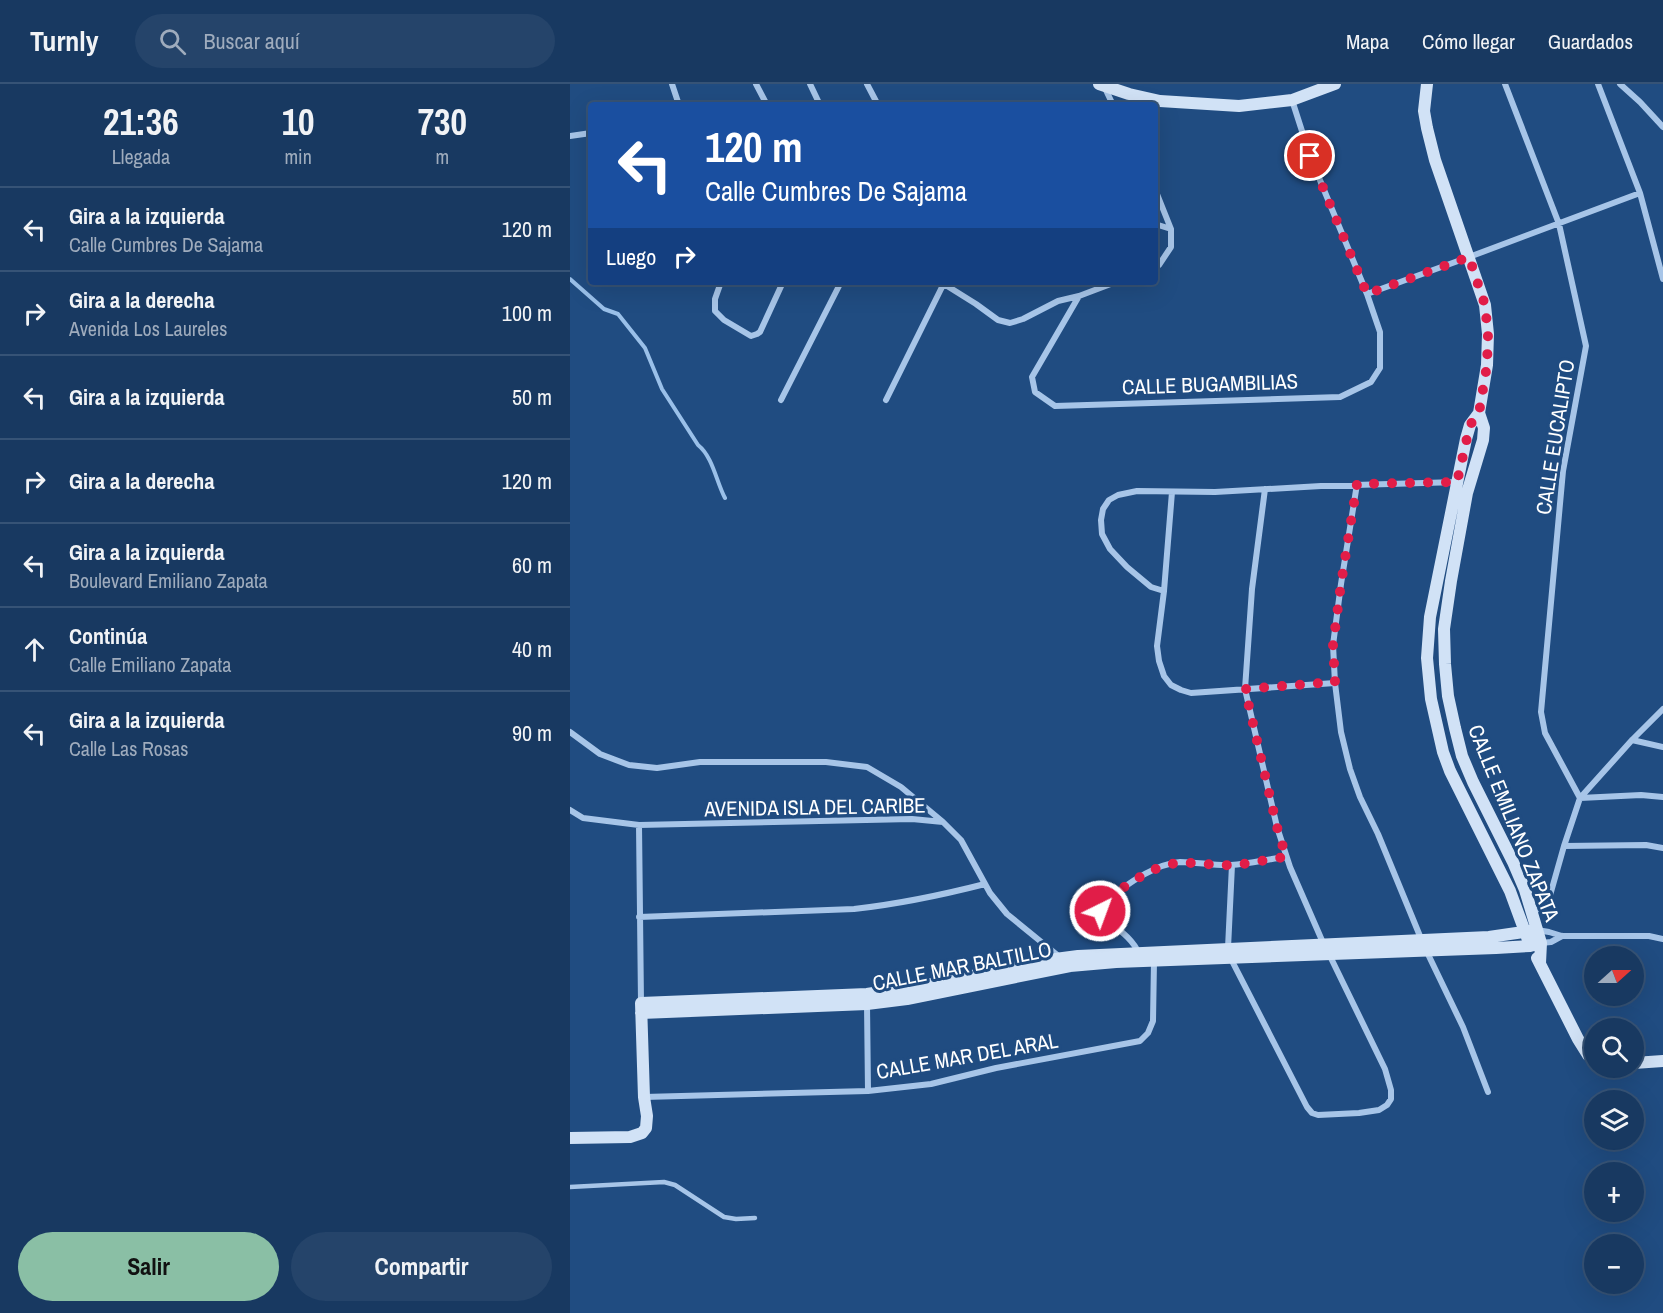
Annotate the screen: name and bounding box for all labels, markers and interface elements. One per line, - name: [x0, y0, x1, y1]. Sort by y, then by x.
- search box: [135, 14, 555, 68]
- text: Turnly: [30, 22, 99, 60]
- icon: search: [156, 25, 189, 58]
- text: Buscar aquí: [204, 26, 300, 56]
- text: Mapa: [1346, 27, 1389, 56]
- text: Cómo llegar: [1422, 27, 1515, 56]
- text: Guardados: [1548, 27, 1633, 56]
- text: 21:36: [103, 98, 179, 146]
- text: 10: [282, 98, 315, 146]
- text: 730: [418, 98, 467, 146]
- text: 120 m: [705, 119, 803, 175]
- icon: left: [606, 126, 684, 204]
- pin: [1284, 130, 1335, 181]
- icon: arrive: [1293, 139, 1326, 172]
- text: Llegada: [112, 143, 170, 170]
- text: min: [284, 143, 312, 170]
- text: m: [435, 143, 449, 170]
- text: Calle Cumbres De Sajama: [705, 173, 967, 209]
- text: Gira a la izquierda: [69, 201, 224, 231]
- icon: left: [18, 213, 51, 246]
- text: 120 m: [502, 214, 552, 244]
- text: Calle Cumbres De Sajama: [69, 231, 263, 258]
- icon: right: [668, 240, 701, 273]
- text: Luego: [606, 242, 656, 272]
- text: Gira a la derecha: [69, 285, 214, 315]
- icon: right: [18, 297, 51, 330]
- text: 100 m: [502, 298, 552, 328]
- text: Avenida Los Laureles: [69, 315, 227, 342]
- street label: CALLE EUCALIPTO: [1528, 357, 1582, 517]
- street label: CALLE BUGAMBILIAS: [1121, 366, 1299, 402]
- icon: left: [18, 381, 51, 414]
- text: Gira a la izquierda: [69, 382, 224, 412]
- text: 50 m: [512, 382, 552, 412]
- icon: right: [18, 465, 51, 498]
- text: Gira a la derecha: [69, 466, 214, 496]
- text: 120 m: [502, 466, 552, 496]
- text: Gira a la izquierda: [69, 537, 224, 567]
- icon: left: [18, 549, 51, 582]
- text: 60 m: [512, 550, 552, 580]
- text: Boulevard Emiliano Zapata: [69, 567, 268, 594]
- text: Continúa: [69, 621, 147, 651]
- icon: ahead: [18, 633, 51, 666]
- text: 40 m: [512, 634, 552, 664]
- text: Calle Emiliano Zapata: [69, 651, 231, 678]
- text: Gira a la izquierda: [69, 705, 224, 735]
- icon: left: [18, 717, 51, 750]
- text: 90 m: [512, 718, 552, 748]
- street label: CALLE EMILIANO ZAPATA: [1461, 720, 1567, 926]
- text: Calle Las Rosas: [69, 735, 188, 762]
- street label: AVENIDA ISLA DEL CARIBE: [703, 791, 926, 823]
- position arrow: [1068, 879, 1132, 943]
- street label: CALLE MAR BALTILLO: [870, 934, 1054, 998]
- north arrow: [1584, 946, 1644, 1006]
- map controls: [1584, 946, 1644, 1294]
- button: search: [1584, 1018, 1644, 1078]
- street label: CALLE MAR DEL ARAL: [874, 1026, 1061, 1086]
- button: layers: [1584, 1090, 1644, 1150]
- button: +: [1584, 1162, 1644, 1222]
- button: Salir: [18, 1232, 279, 1301]
- button: Compartir: [291, 1232, 552, 1301]
- button: −: [1584, 1234, 1644, 1294]

